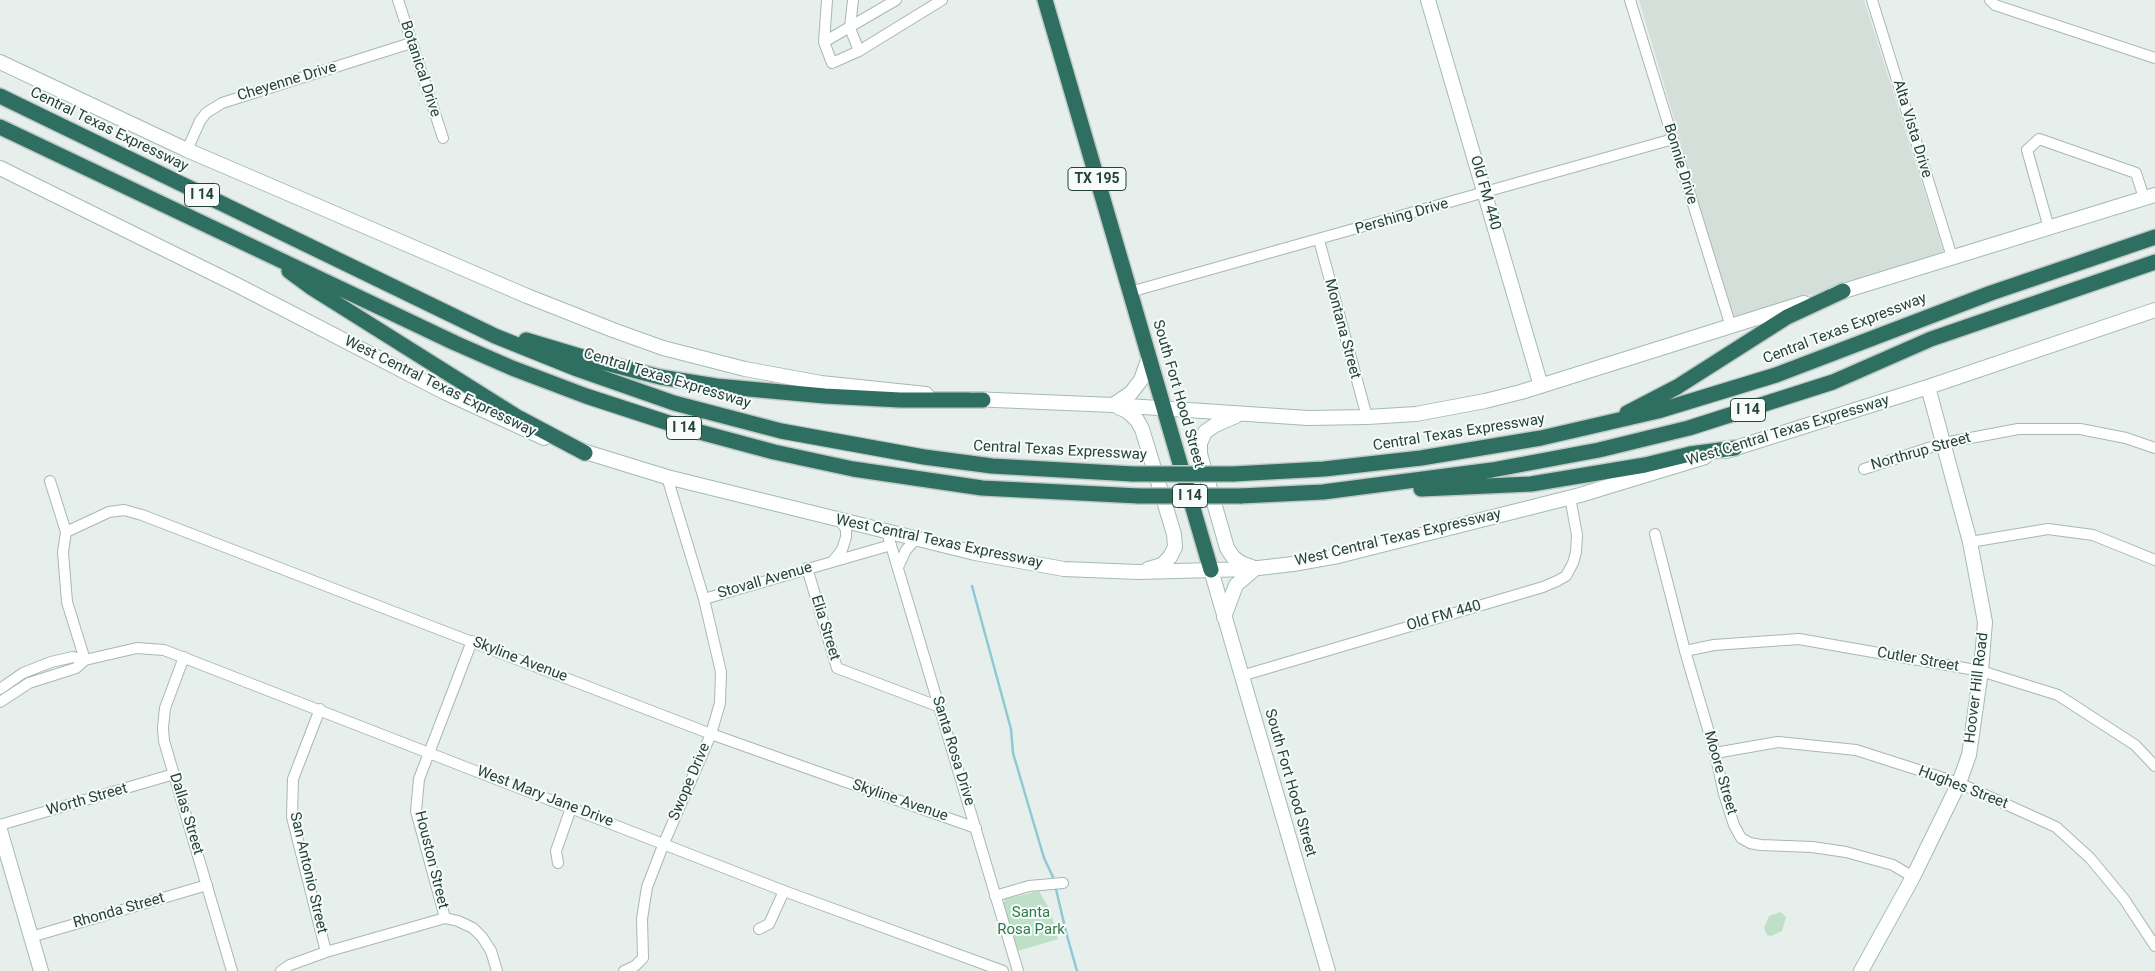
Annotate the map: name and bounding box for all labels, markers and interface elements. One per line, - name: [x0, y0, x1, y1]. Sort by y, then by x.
- street label: Botanical Drive: [396, 19, 444, 119]
- street label: Cheyenne Drive: [235, 58, 339, 106]
- street label: Alta Vista Drive: [1889, 78, 1935, 180]
- street label: Central Texas Expressway: [27, 84, 191, 176]
- street label: Bonnie Drive: [1659, 121, 1701, 207]
- street label: Old FM 440: [1466, 154, 1504, 232]
- road number: TX 195: [1068, 168, 1126, 190]
- road number: I 14: [184, 184, 220, 206]
- street label: Pershing Drive: [1353, 195, 1451, 239]
- street label: Montana Street: [1320, 277, 1364, 381]
- street label: Central Texas Expressway: [1761, 289, 1929, 369]
- street label: South Fort Hood Street: [1148, 318, 1208, 470]
- street label: West Central Texas Expressway: [341, 333, 539, 441]
- street label: Central Texas Expressway: [581, 345, 753, 413]
- street label: West Central Texas Expressway: [1684, 392, 1892, 470]
- road number: I 14: [1730, 398, 1766, 422]
- street label: Central Texas Expressway: [1372, 411, 1546, 455]
- road number: I 14: [666, 416, 702, 439]
- street label: Northrup Street: [1869, 429, 1973, 475]
- street label: Central Texas Expressway: [973, 437, 1147, 465]
- road number: I 14: [1172, 484, 1208, 508]
- street label: West Central Texas Expressway: [1293, 505, 1503, 571]
- street label: West Central Texas Expressway: [834, 511, 1044, 573]
- street label: Stovall Avenue: [716, 559, 814, 603]
- street label: Elia Street: [807, 593, 843, 663]
- street label: Old FM 440: [1405, 597, 1483, 635]
- street label: Hoover Hill Road: [1961, 632, 1993, 744]
- street label: Skyline Avenue: [470, 634, 570, 686]
- street label: Cutler Street: [1876, 644, 1960, 676]
- street label: Santa Rosa Drive: [928, 694, 978, 808]
- street label: South Fort Hood Street: [1260, 707, 1320, 859]
- street label: Moore Street: [1699, 729, 1741, 817]
- street label: Swope Drive: [666, 740, 714, 824]
- street label: West Mary Jane Drive: [474, 763, 616, 831]
- street label: Hughes Street: [1916, 763, 2010, 813]
- street label: Dallas Street: [165, 771, 207, 857]
- street label: Skyline Avenue: [850, 776, 950, 826]
- street label: Worth Street: [44, 780, 130, 820]
- street label: Houston Street: [410, 809, 452, 911]
- street label: San Antonio Street: [285, 810, 331, 936]
- street label: Rhonda Street: [71, 889, 167, 933]
- park label: Santa Rosa Park: [997, 904, 1065, 939]

